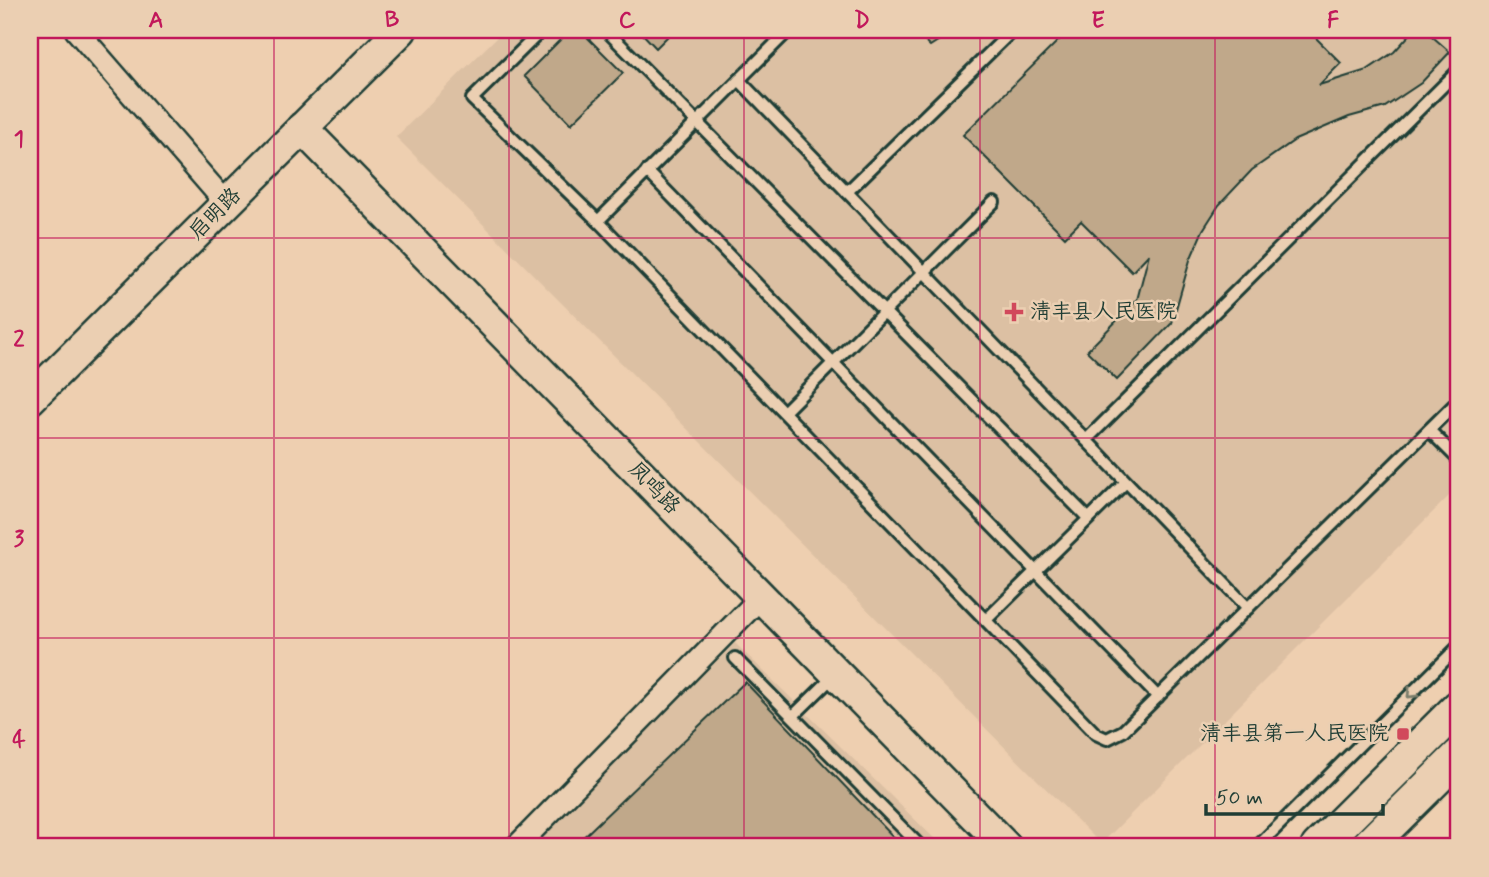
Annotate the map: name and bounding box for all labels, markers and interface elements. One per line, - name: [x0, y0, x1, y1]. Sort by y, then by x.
- text: A: [148, 6, 164, 36]
- text: B: [385, 6, 400, 36]
- text: C: [619, 6, 636, 36]
- text: D: [854, 6, 870, 36]
- text: E: [1091, 6, 1105, 36]
- text: F: [1327, 6, 1339, 36]
- text: 1: [14, 125, 24, 155]
- street label: 启明路: [183, 182, 247, 246]
- place label: 清丰县人民医院: [1030, 298, 1177, 326]
- marker: 清丰县人民医院: [1004, 302, 1024, 322]
- text: 2: [13, 325, 25, 355]
- street label: 凤鸣路: [622, 456, 686, 520]
- text: 3: [14, 525, 25, 555]
- one-way arrow: [1407, 686, 1419, 698]
- place label: 清丰县第一人民医院: [1200, 720, 1389, 748]
- text: 4: [12, 725, 26, 755]
- marker: 清丰县第一人民医院: [1395, 726, 1411, 742]
- scale bar: [1206, 772, 1382, 816]
- text: 50 m: [1216, 784, 1263, 812]

